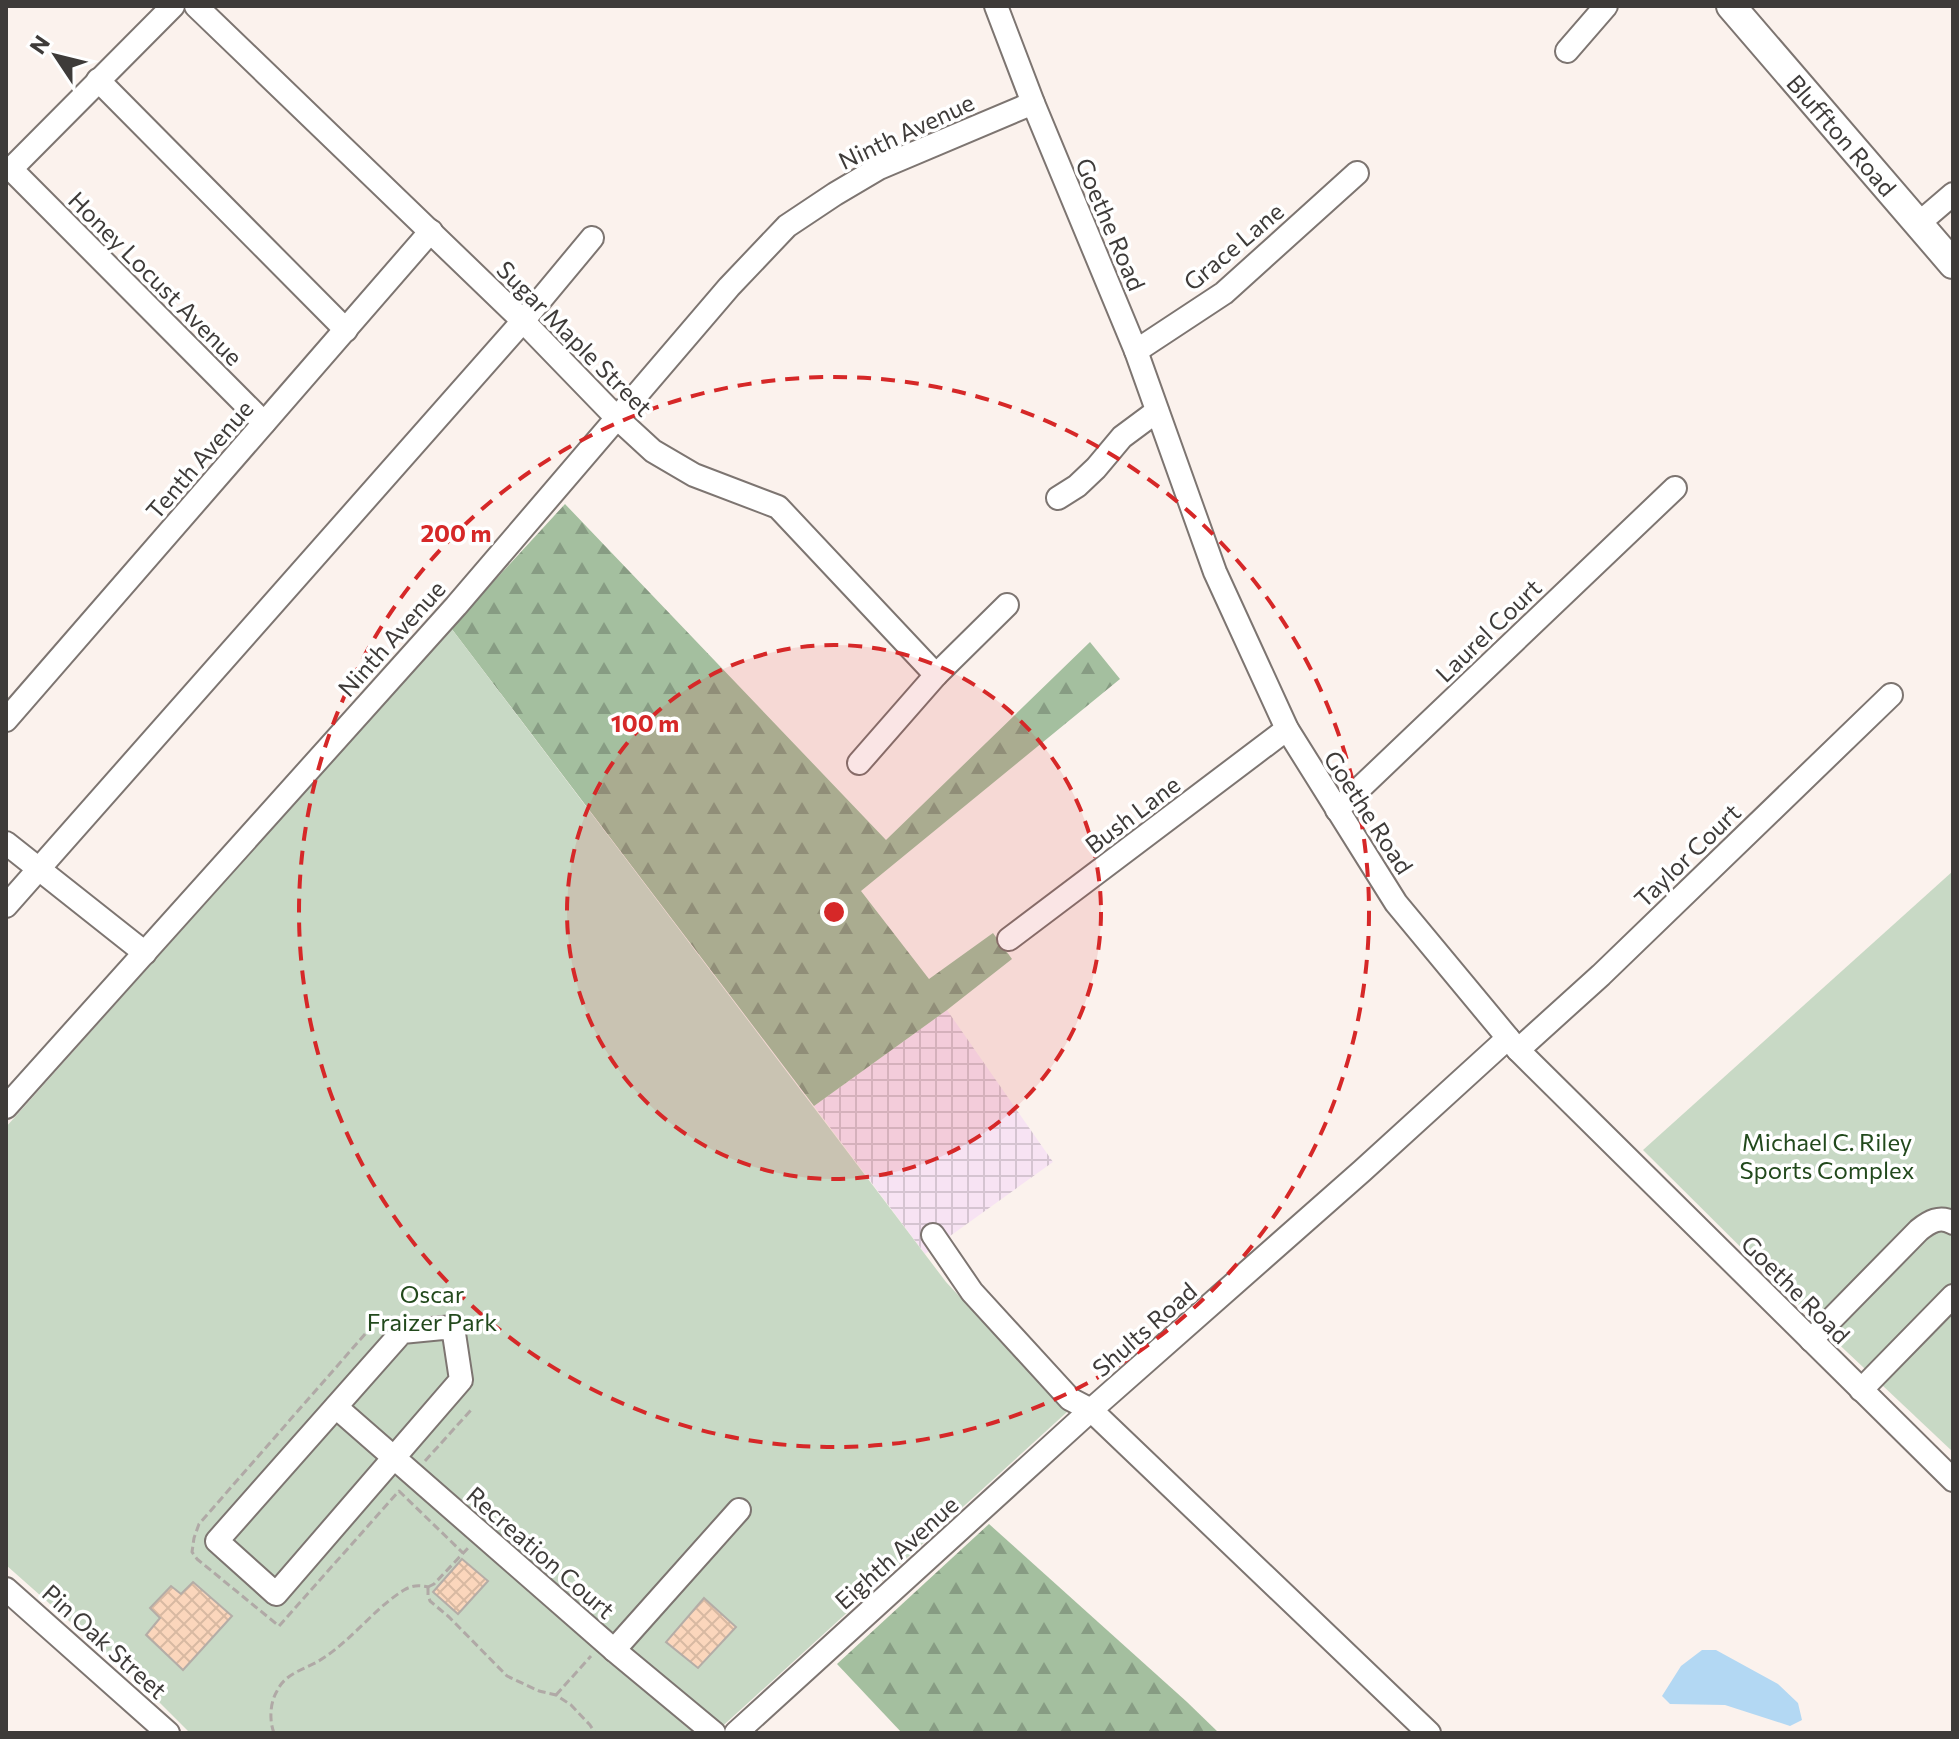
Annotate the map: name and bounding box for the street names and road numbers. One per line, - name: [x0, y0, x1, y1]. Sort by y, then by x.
- street label: Bluffton Road: [1781, 68, 1903, 202]
- street label: Ninth Avenue: [834, 87, 978, 175]
- street label: Goethe Road: [1070, 153, 1152, 295]
- street label: Honey Locust Avenue: [63, 185, 249, 371]
- street label: Grace Lane: [1177, 196, 1289, 296]
- street label: Sugar Maple Street: [491, 254, 659, 422]
- street label: Tenth Avenue: [139, 394, 259, 524]
- street label: Laurel Court: [1429, 572, 1547, 688]
- street label: Ninth Avenue: [331, 574, 451, 702]
- street label: Goethe Road: [1318, 745, 1420, 879]
- street label: Bush Lane: [1079, 769, 1185, 859]
- street label: Taylor Court: [1628, 797, 1746, 913]
- street label: Goethe Road: [1736, 1229, 1856, 1349]
- street label: Shults Road: [1086, 1276, 1202, 1382]
- street label: Recreation Court: [461, 1480, 621, 1624]
- street label: Eighth Avenue: [829, 1489, 963, 1615]
- street label: Pin Oak Street: [37, 1578, 173, 1704]

